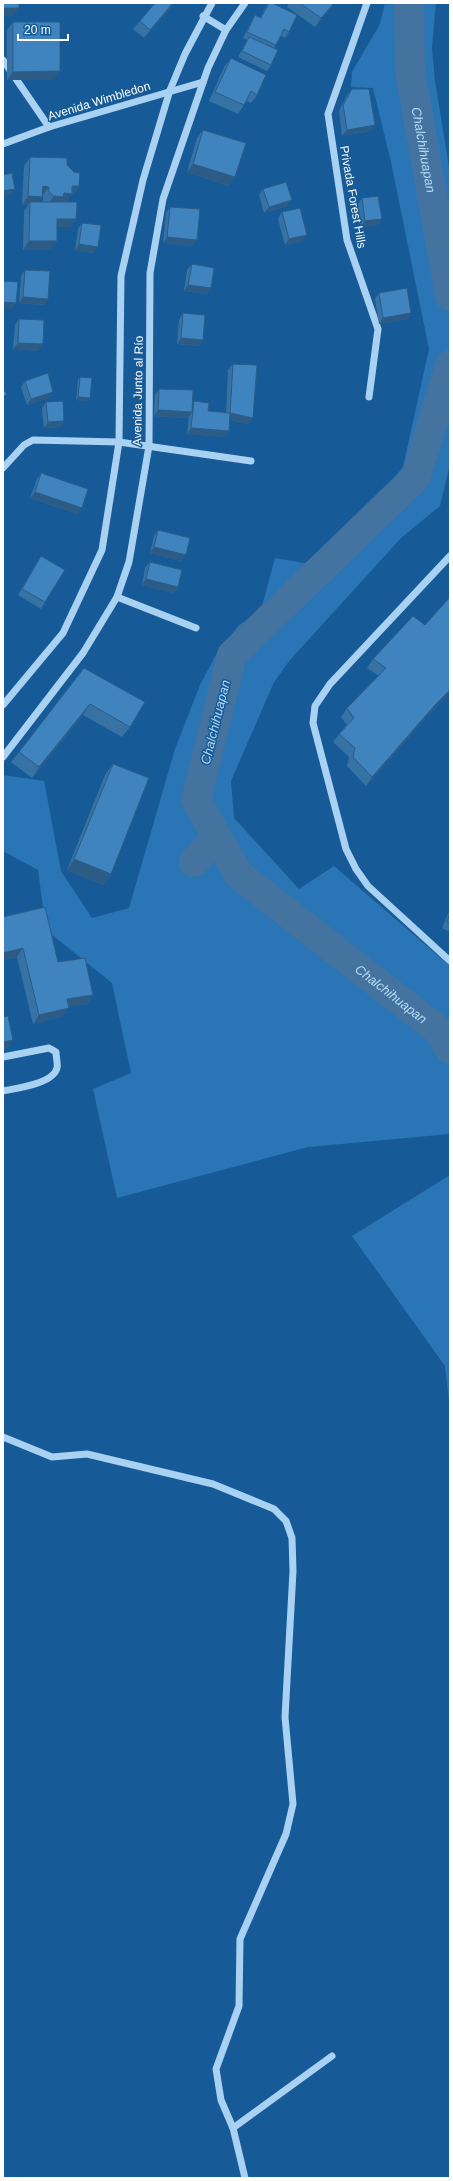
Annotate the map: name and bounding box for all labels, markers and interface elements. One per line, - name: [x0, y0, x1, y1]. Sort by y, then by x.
- scale bar: [18, 16, 68, 42]
- text: 20 m: [24, 23, 51, 37]
- street label: Avenida Wimbledon: [46, 79, 152, 123]
- water label: Chalchihuapan: [409, 106, 438, 194]
- street label: Privada Forest Hills: [337, 145, 369, 249]
- street label: Avenida Junto al Río: [130, 335, 146, 446]
- water label: Chalchihuapan: [198, 678, 233, 766]
- water label: Chalchihuapan: [352, 961, 430, 1027]

